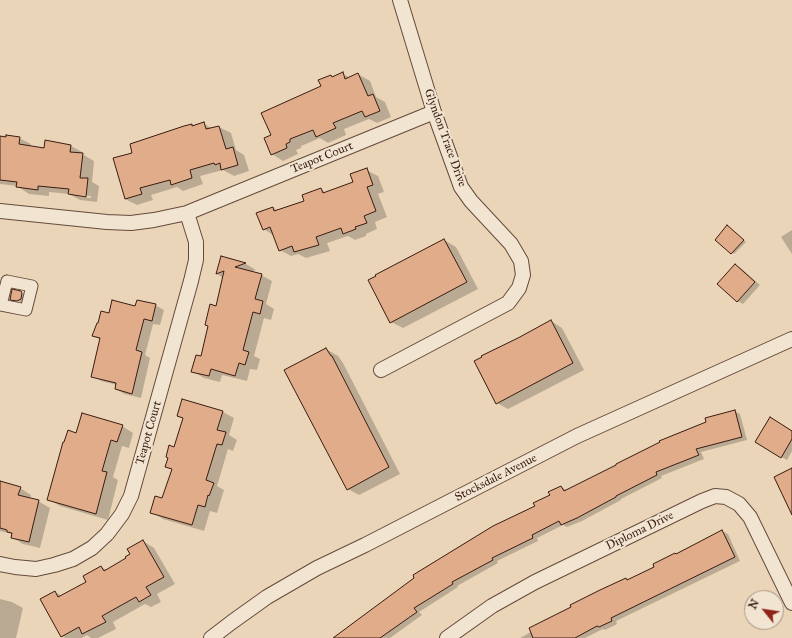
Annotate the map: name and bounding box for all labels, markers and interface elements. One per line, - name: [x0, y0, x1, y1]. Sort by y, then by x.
- street label: Glyndon Trace Drive: [421, 87, 469, 189]
- street label: Teapot Court: [289, 139, 355, 177]
- street label: Teapot Court: [133, 399, 165, 467]
- street label: Stocksdale Avenue: [453, 451, 539, 505]
- street label: Diploma Drive: [604, 508, 676, 554]
- north arrow: [744, 590, 784, 630]
- text: N: [746, 597, 762, 612]

